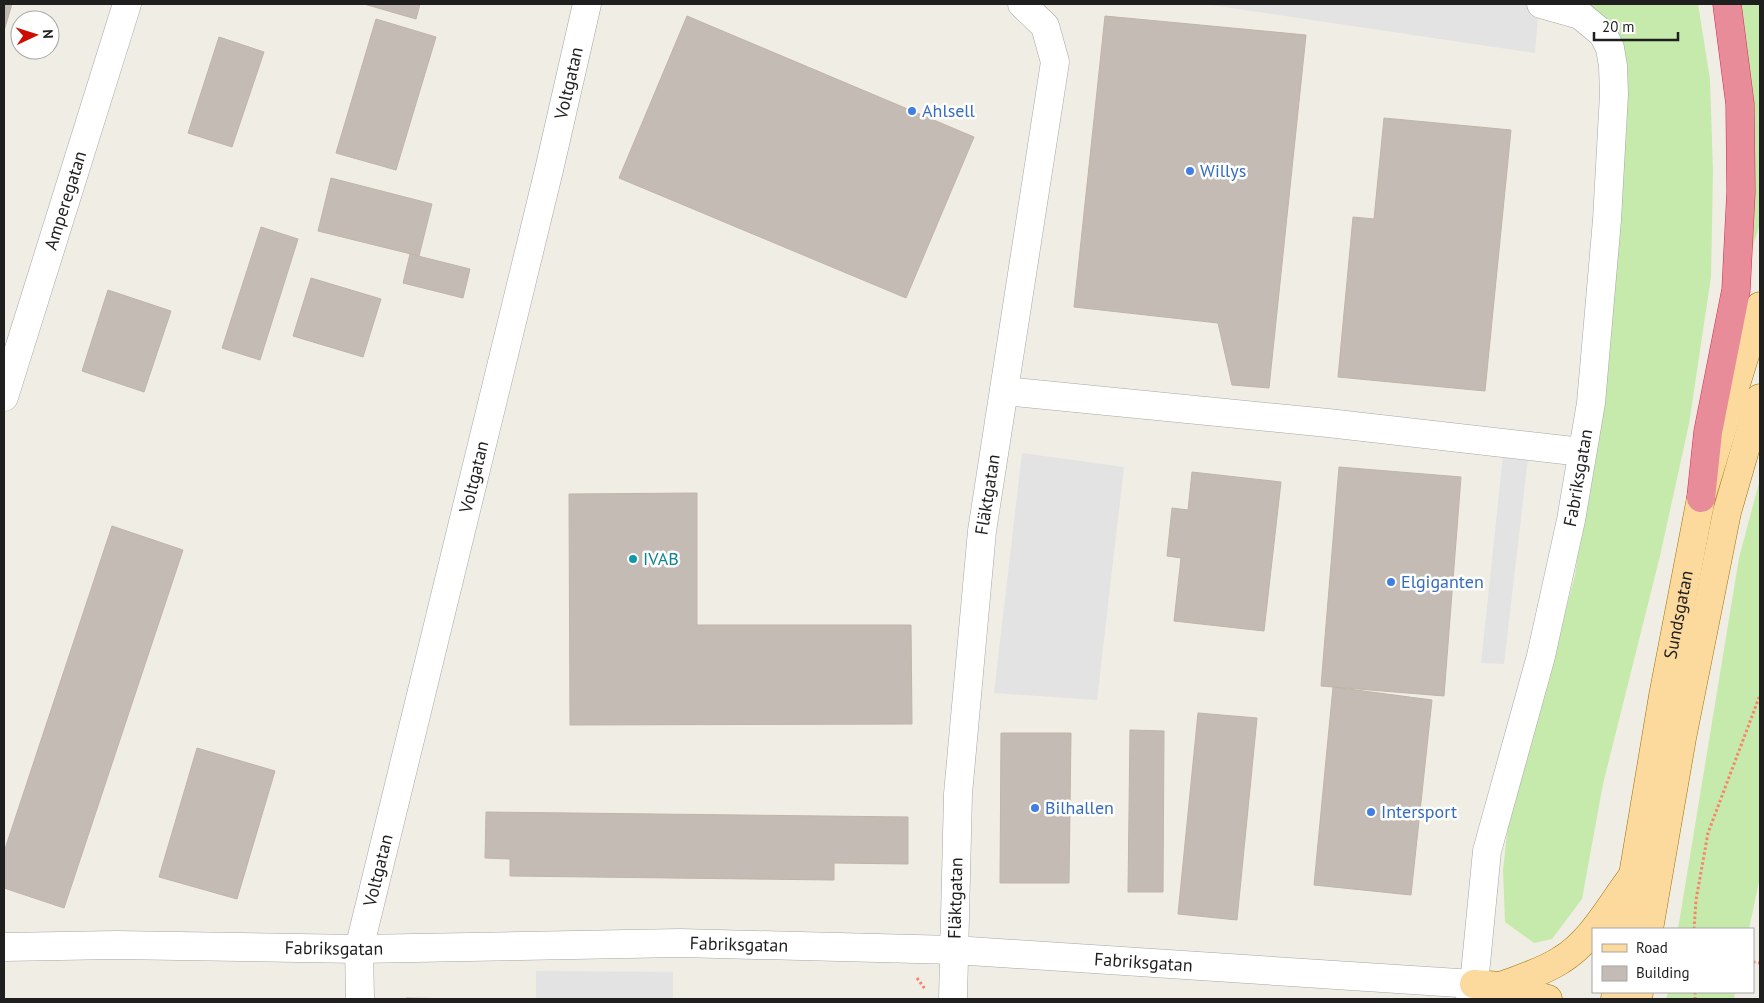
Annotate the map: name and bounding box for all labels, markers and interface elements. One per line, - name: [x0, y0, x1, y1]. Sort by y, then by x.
- north arrow: [10, 10, 60, 60]
- scale bar: [1594, 10, 1678, 42]
- text: 20 m: [1602, 17, 1635, 36]
- text: N: [39, 29, 57, 39]
- street label: Voltgatan: [549, 45, 588, 122]
- place label: Ahlsell: [922, 99, 976, 122]
- marker: Ahlsell: [906, 105, 918, 117]
- street label: Amperegatan: [39, 148, 91, 253]
- place label: Willys: [1200, 159, 1246, 182]
- marker: Willys: [1184, 165, 1196, 177]
- street label: Fabriksgatan: [1558, 427, 1597, 529]
- street label: Voltgatan: [454, 438, 494, 516]
- street label: Fläktgatan: [970, 452, 1005, 537]
- place label: IVAB: [643, 547, 679, 570]
- marker: IVAB: [627, 553, 639, 565]
- street label: Sundsgatan: [1658, 568, 1698, 661]
- place label: Elgiganten: [1401, 570, 1484, 593]
- marker: Elgiganten: [1385, 576, 1397, 588]
- place label: Bilhallen: [1045, 796, 1114, 819]
- place label: Intersport: [1381, 800, 1457, 823]
- marker: Bilhallen: [1029, 802, 1041, 814]
- marker: Intersport: [1365, 806, 1377, 818]
- street label: Voltgatan: [358, 832, 398, 910]
- street label: Fläktgatan: [942, 857, 967, 939]
- legend: [1592, 928, 1754, 993]
- street label: Fabriksgatan: [689, 931, 788, 957]
- street label: Fabriksgatan: [284, 936, 383, 960]
- text: Road: [1636, 938, 1668, 957]
- street label: Fabriksgatan: [1093, 947, 1193, 977]
- text: Building: [1636, 963, 1690, 982]

